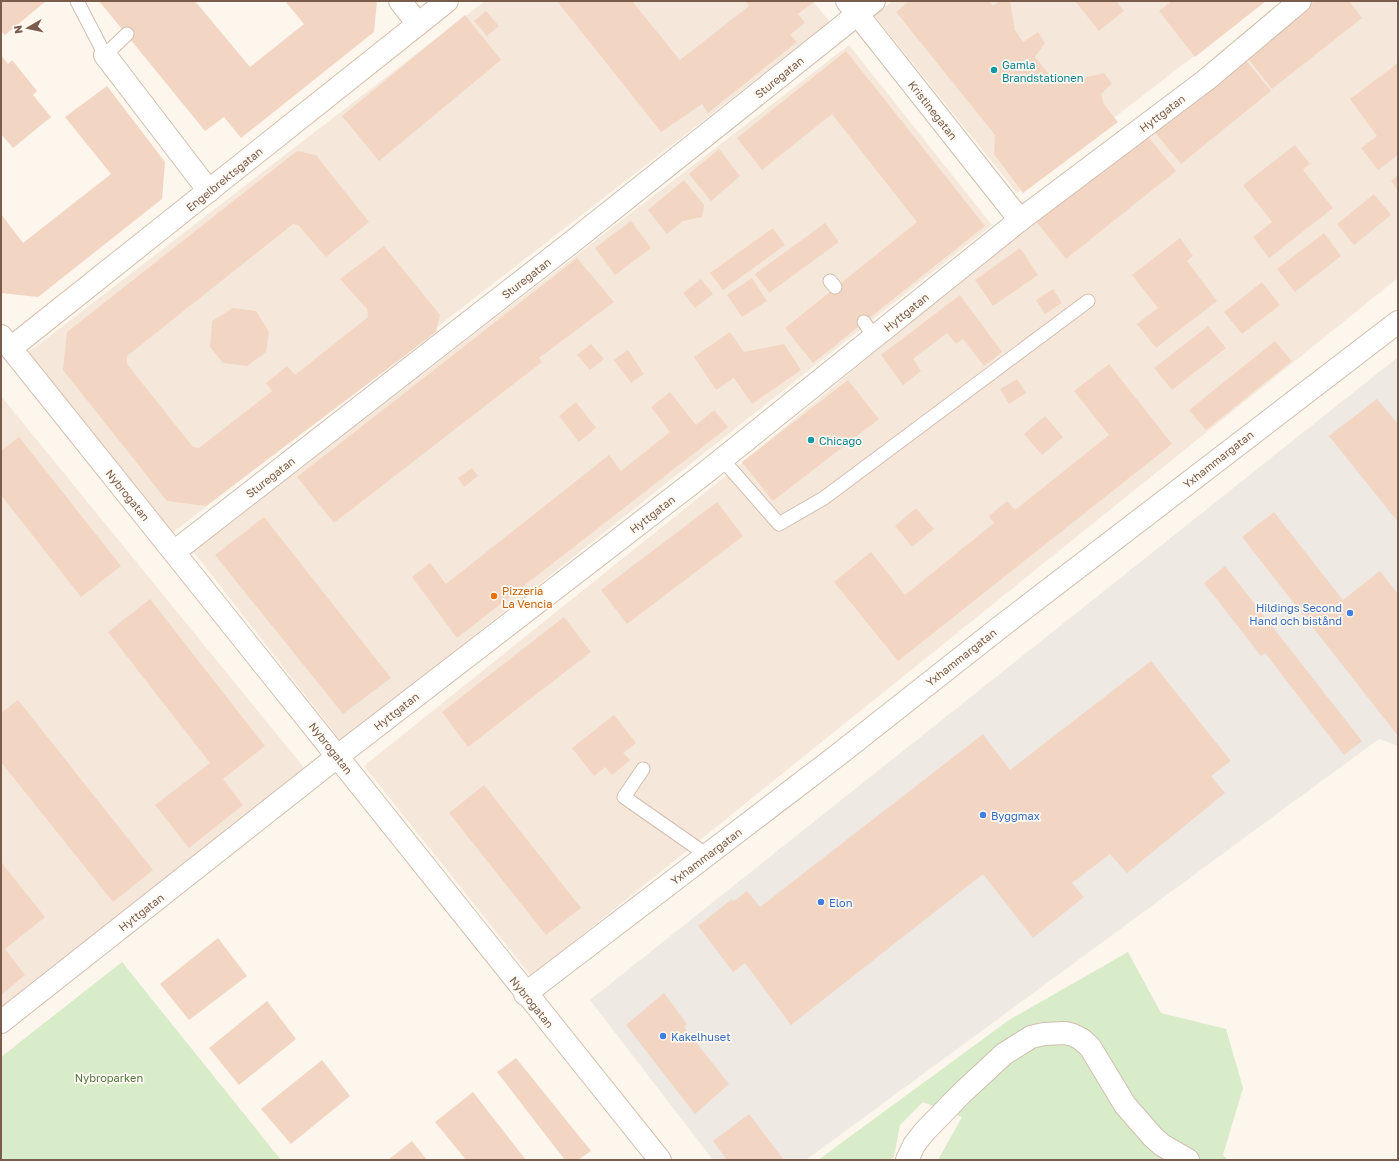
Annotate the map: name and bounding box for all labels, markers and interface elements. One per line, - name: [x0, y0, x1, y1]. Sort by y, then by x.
- north arrow: [8, 8, 48, 48]
- text: N: [11, 24, 25, 35]
- street label: Sturegatan: [752, 53, 806, 101]
- place label: Gamla Brandstationen: [1002, 58, 1084, 84]
- marker: Gamla Brandstationen: [989, 65, 999, 75]
- street label: Kristinegatan: [906, 78, 960, 142]
- street label: Hyttgatan: [1137, 92, 1187, 134]
- street label: Engelbrektsgatan: [183, 144, 265, 214]
- street label: Sturegatan: [499, 255, 553, 301]
- street label: Hyttgatan: [881, 290, 931, 334]
- street label: Yxhammargatan: [1180, 427, 1256, 491]
- place label: Chicago: [819, 434, 862, 447]
- marker: Chicago: [806, 435, 816, 445]
- street label: Sturegatan: [243, 454, 297, 500]
- street label: Nybrogatan: [103, 467, 153, 523]
- street label: Hyttgatan: [627, 492, 677, 536]
- place label: Pizzeria La Vencia: [502, 584, 552, 610]
- marker: Pizzeria La Vencia: [489, 591, 499, 601]
- place label: Hildings Second Hand och bistånd: [1249, 601, 1342, 627]
- marker: Hildings Second Hand och bistånd: [1345, 608, 1355, 618]
- street label: Yxhammargatan: [923, 625, 999, 689]
- street label: Hyttgatan: [371, 689, 421, 733]
- street label: Nybrogatan: [307, 719, 355, 777]
- place label: Byggmax: [991, 809, 1040, 822]
- marker: Byggmax: [978, 810, 988, 820]
- street label: Yxhammargatan: [668, 825, 744, 887]
- street label: Hyttgatan: [116, 890, 166, 934]
- place label: Elon: [829, 896, 853, 909]
- marker: Elon: [816, 897, 826, 907]
- street label: Nybrogatan: [507, 974, 557, 1030]
- place label: Kakelhuset: [671, 1030, 731, 1043]
- marker: Kakelhuset: [658, 1031, 668, 1041]
- park label: Nybroparken: [75, 1071, 143, 1084]

